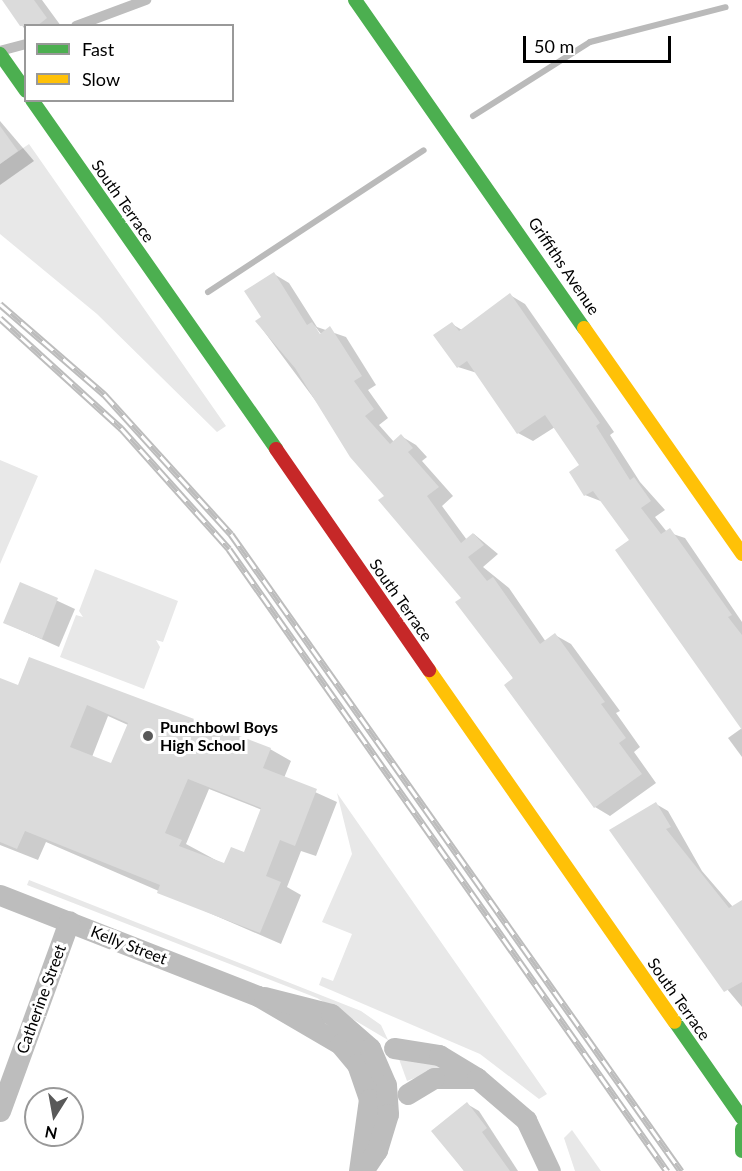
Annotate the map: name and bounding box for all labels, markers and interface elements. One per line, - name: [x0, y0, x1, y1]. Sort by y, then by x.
- legend: [24, 24, 234, 102]
- scale bar: [526, 24, 674, 62]
- text: 50 m: [534, 35, 574, 57]
- text: Fast: [82, 38, 114, 60]
- text: Slow: [82, 68, 120, 90]
- street label: South Terrace: [87, 156, 159, 246]
- street label: Griffiths Avenue: [524, 213, 604, 319]
- street label: South Terrace: [365, 555, 437, 645]
- place label: Punchbowl Boys High School: [160, 717, 278, 755]
- marker: Punchbowl Boys High School: [141, 729, 155, 743]
- street label: Kelly Street: [88, 922, 170, 968]
- street label: Catherine Street: [12, 942, 70, 1056]
- street label: South Terrace: [643, 954, 715, 1044]
- north arrow: [24, 1087, 84, 1147]
- text: N: [43, 1123, 59, 1144]

